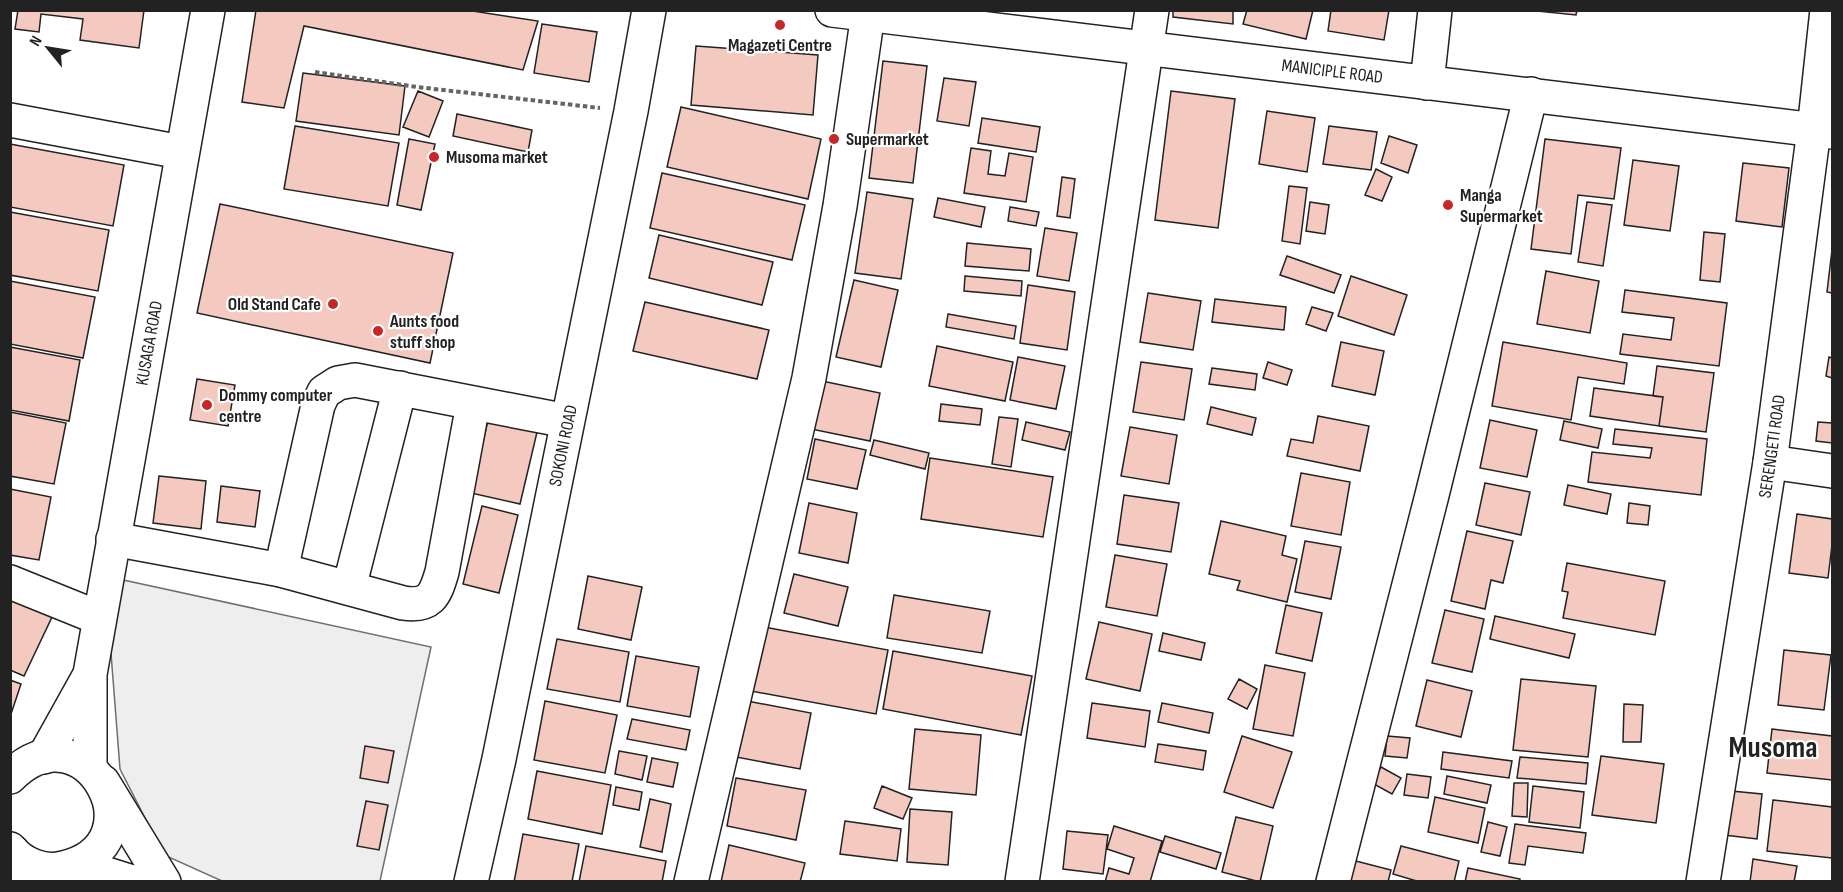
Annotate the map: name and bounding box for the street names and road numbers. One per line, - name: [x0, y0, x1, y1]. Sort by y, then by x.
- street label: MANICIPLE ROAD: [1281, 54, 1384, 88]
- street label: KUSAGA ROAD: [131, 299, 167, 387]
- street label: SERENGETI ROAD: [1754, 394, 1789, 499]
- street label: SOKONI ROAD: [544, 403, 581, 488]

